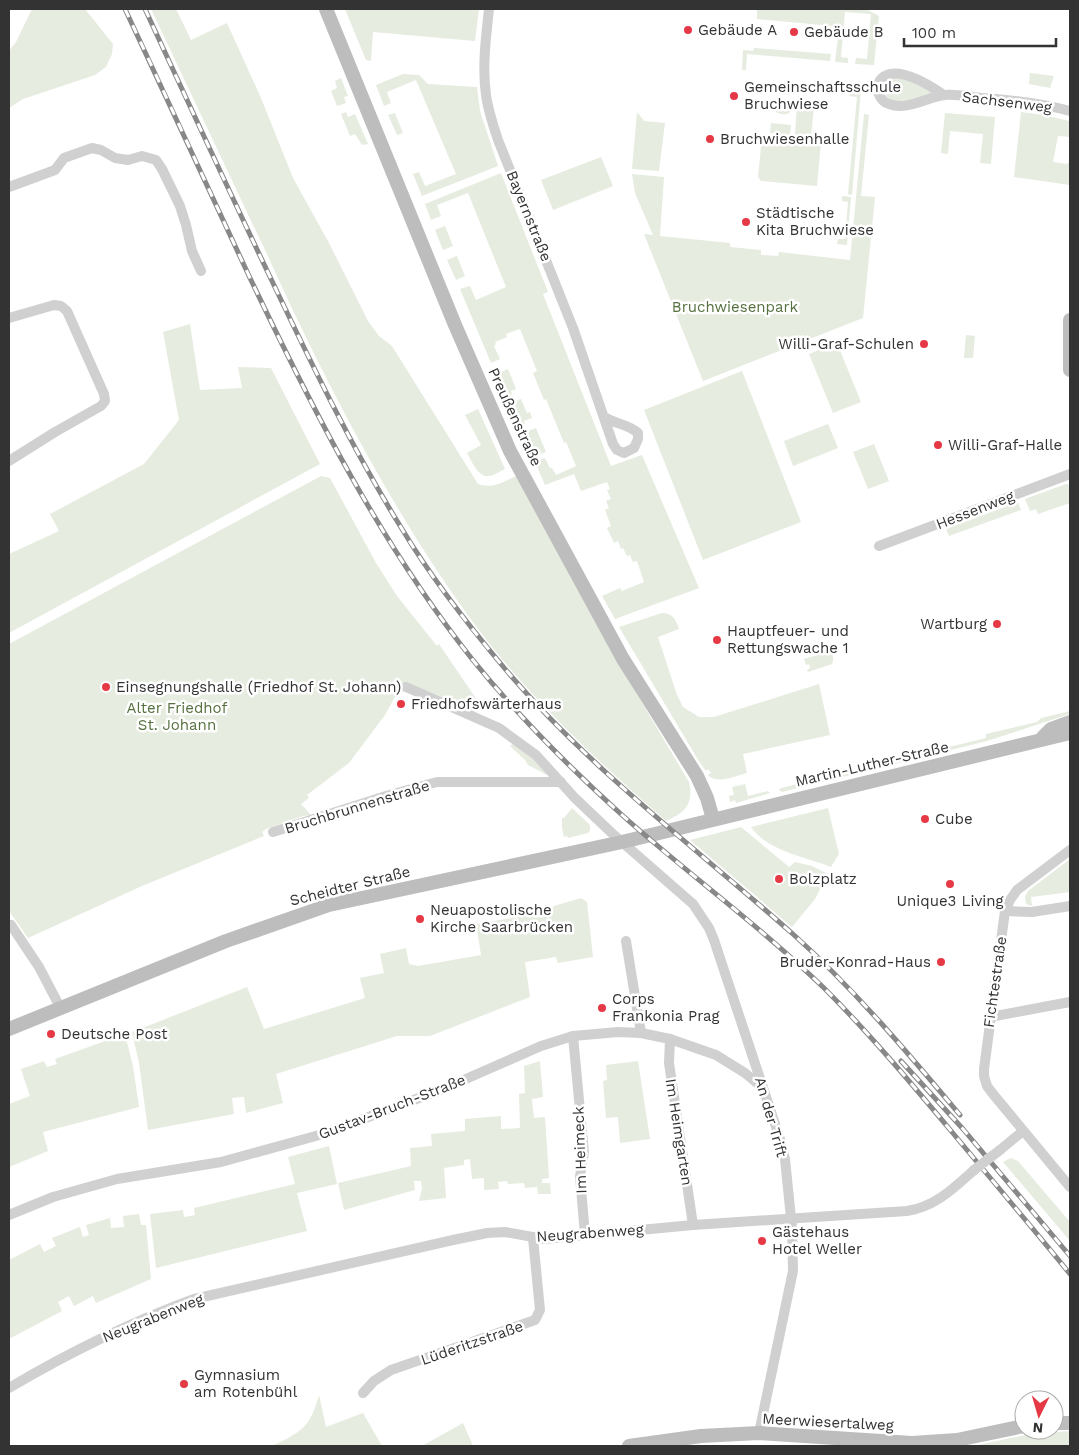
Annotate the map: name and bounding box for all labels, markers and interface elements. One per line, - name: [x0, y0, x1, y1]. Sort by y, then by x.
- scale bar: [904, 15, 1056, 47]
- place label: Gebäude A: [698, 21, 777, 39]
- place label: Gebäude B: [804, 23, 884, 41]
- marker: Gebäude A: [682, 24, 694, 36]
- text: 100 m: [912, 24, 956, 42]
- marker: Gebäude B: [788, 26, 800, 38]
- place label: Gemeinschaftsschule Bruchwiese: [744, 78, 901, 113]
- street label: Sachsenweg: [961, 88, 1053, 116]
- marker: Gemeinschaftsschule Bruchwiese: [728, 90, 740, 102]
- place label: Bruchwiesenhalle: [720, 130, 849, 148]
- marker: Bruchwiesenhalle: [704, 133, 716, 145]
- street label: Bayernstraße: [503, 168, 555, 264]
- place label: Städtische Kita Bruchwiese: [756, 204, 874, 239]
- marker: Städtische Kita Bruchwiese: [740, 216, 752, 228]
- park label: Bruchwiesenpark: [672, 298, 799, 316]
- place label: Willi-Graf-Schulen: [778, 335, 914, 353]
- marker: Willi-Graf-Schulen: [918, 338, 930, 350]
- street label: Preußenstraße: [484, 365, 546, 469]
- place label: Willi-Graf-Halle: [948, 436, 1062, 454]
- marker: Willi-Graf-Halle: [932, 439, 944, 451]
- street label: Hessenweg: [933, 487, 1017, 533]
- place label: Wartburg: [920, 615, 987, 633]
- marker: Wartburg: [991, 618, 1003, 630]
- place label: Hauptfeuer- und Rettungswache 1: [727, 622, 849, 657]
- marker: Hauptfeuer- und Rettungswache 1: [711, 634, 723, 646]
- place label: Einsegnungshalle (Friedhof St. Johann): [116, 678, 401, 696]
- marker: Einsegnungshalle (Friedhof St. Johann): [100, 681, 112, 693]
- place label: Friedhofswärterhaus: [411, 695, 562, 713]
- marker: Friedhofswärterhaus: [395, 698, 407, 710]
- park label: Alter Friedhof St. Johann: [127, 699, 227, 734]
- street label: Martin-Luther-Straße: [794, 738, 950, 790]
- street label: Bruchbrunnenstraße: [282, 776, 432, 838]
- place label: Cube: [935, 810, 973, 828]
- marker: Cube: [919, 813, 931, 825]
- street label: Scheidter Straße: [288, 862, 412, 910]
- place label: Bolzplatz: [789, 870, 857, 888]
- marker: Bolzplatz: [773, 873, 785, 885]
- marker: Unique3 Living: [944, 878, 956, 890]
- place label: Unique3 Living: [896, 892, 1004, 910]
- place label: Neuapostolische Kirche Saarbrücken: [430, 901, 573, 936]
- marker: Neuapostolische Kirche Saarbrücken: [414, 913, 426, 925]
- street label: Fichtestraße: [980, 935, 1010, 1029]
- place label: Bruder-Konrad-Haus: [780, 953, 931, 971]
- marker: Bruder-Konrad-Haus: [935, 956, 947, 968]
- place label: Corps Frankonia Prag: [612, 990, 720, 1025]
- marker: Corps Frankonia Prag: [596, 1002, 608, 1014]
- place label: Deutsche Post: [61, 1025, 168, 1043]
- marker: Deutsche Post: [45, 1028, 57, 1040]
- street label: Gustav-Bruch-Straße: [316, 1071, 468, 1143]
- street label: An der Trift: [751, 1075, 791, 1160]
- street label: Im Heimgarten: [662, 1077, 696, 1187]
- street label: Im Heimeck: [569, 1106, 591, 1194]
- street label: Neugrabenweg: [536, 1220, 644, 1246]
- place label: Gästehaus Hotel Weller: [772, 1223, 862, 1258]
- marker: Gästehaus Hotel Weller: [756, 1235, 768, 1247]
- street label: Neugrabenweg: [100, 1290, 206, 1346]
- street label: Lüderitzstraße: [418, 1317, 526, 1369]
- place label: Gymnasium am Rotenbühl: [194, 1366, 298, 1401]
- marker: Gymnasium am Rotenbühl: [178, 1378, 190, 1390]
- north arrow: [1014, 1390, 1064, 1440]
- street label: Meerwiesertalweg: [762, 1410, 894, 1434]
- text: N: [1032, 1420, 1044, 1436]

